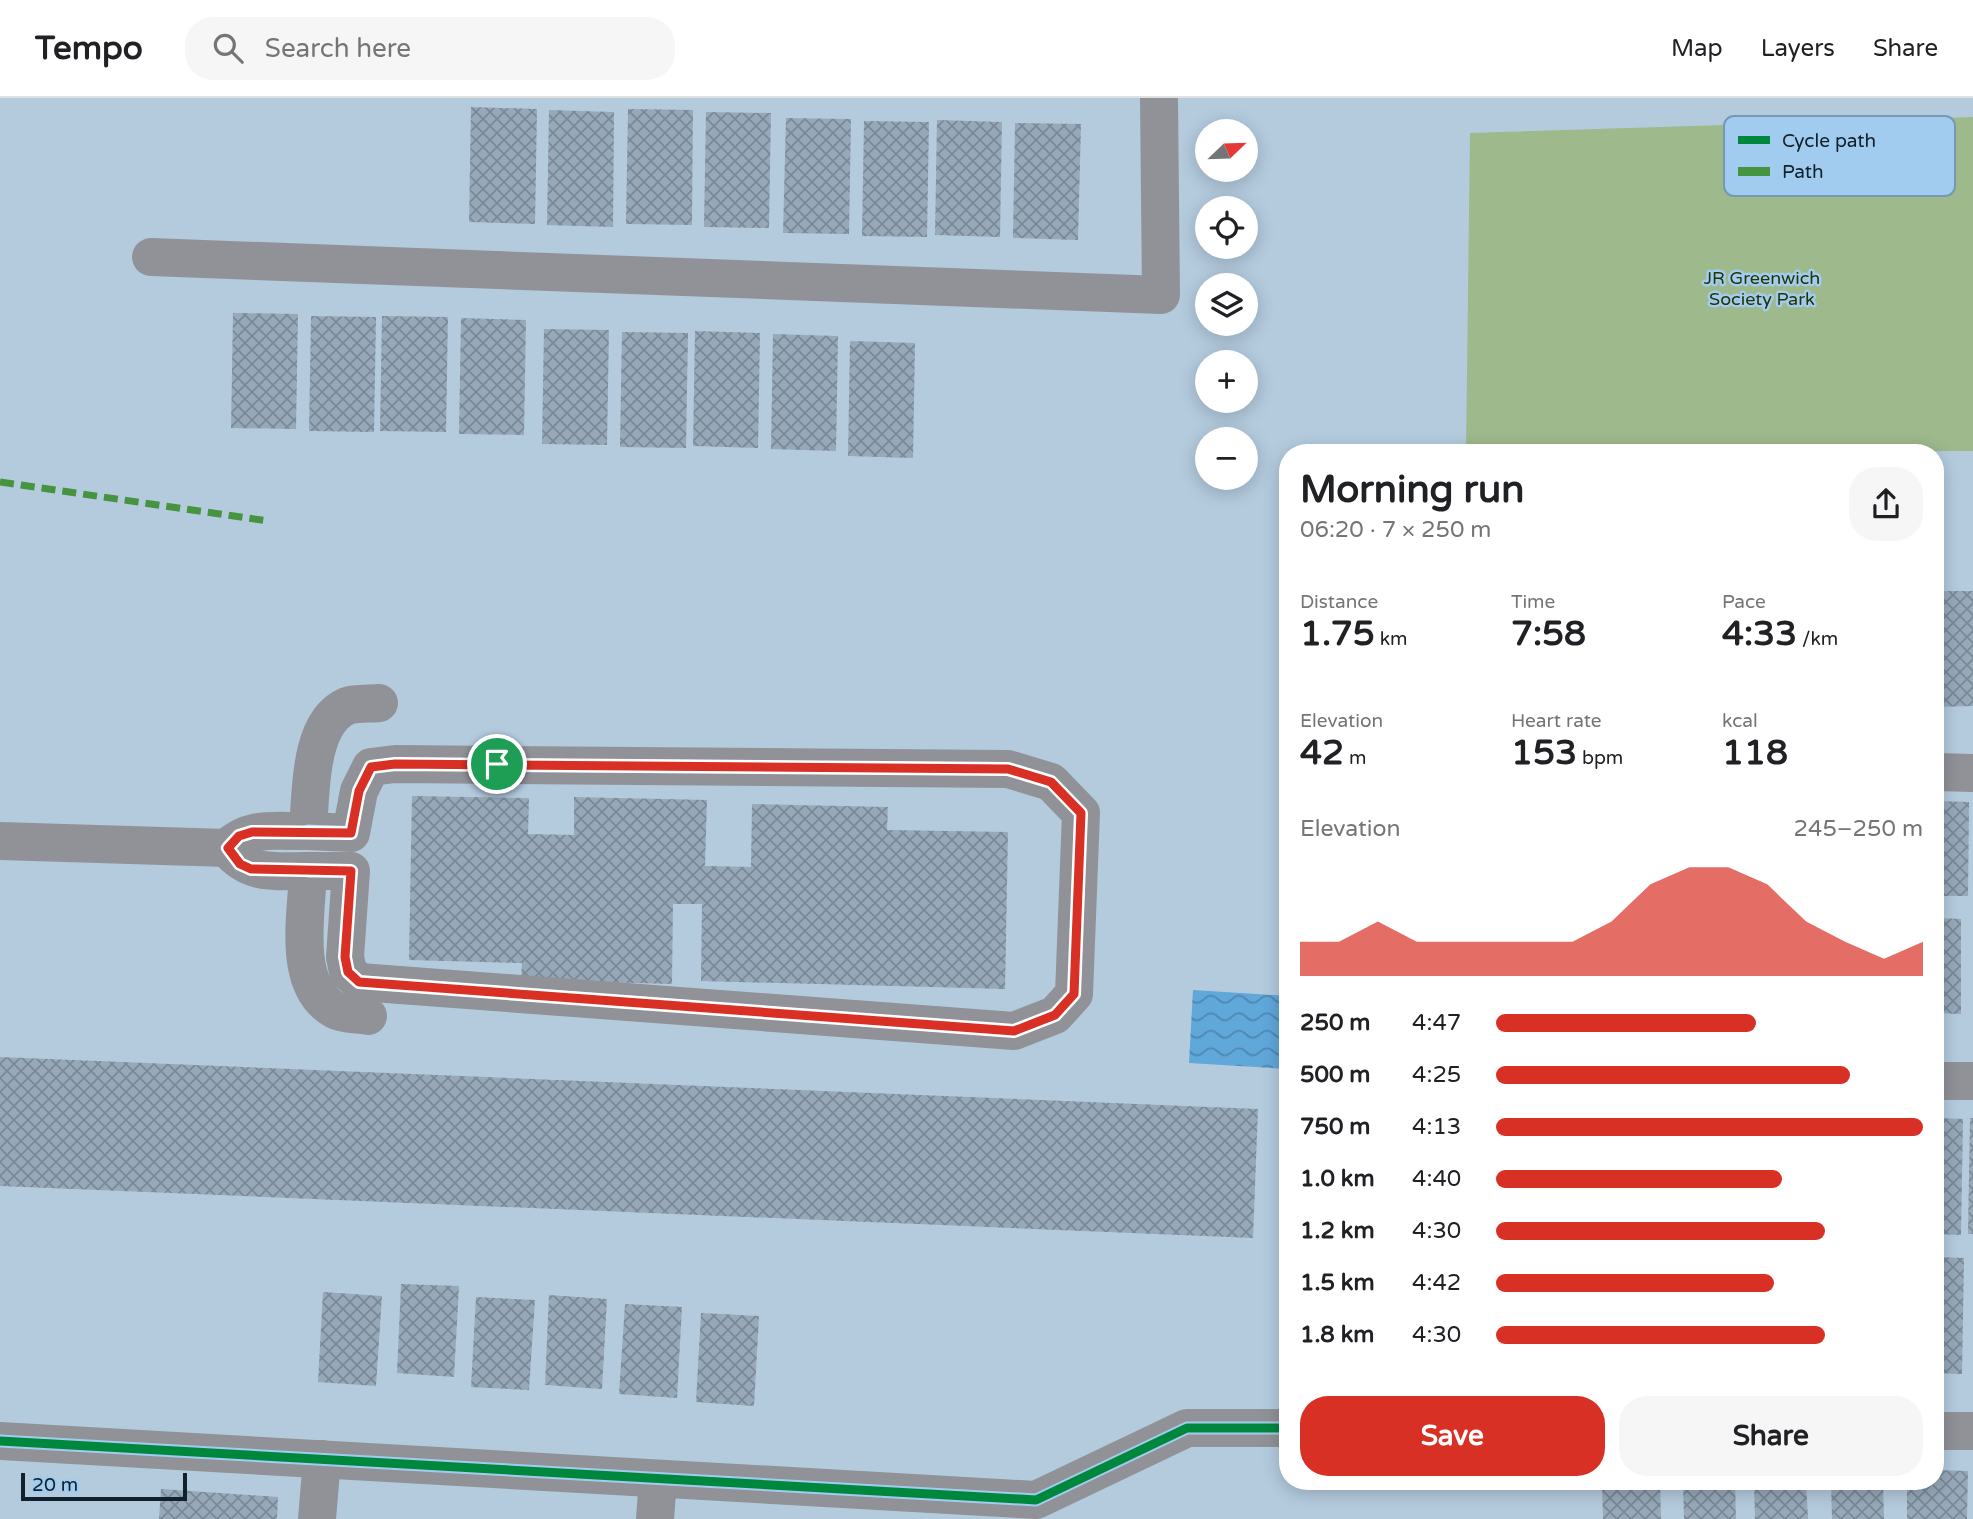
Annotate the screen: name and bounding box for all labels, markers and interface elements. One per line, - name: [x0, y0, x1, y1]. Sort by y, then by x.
- search box: [185, 17, 675, 80]
- text: Tempo: [35, 29, 143, 68]
- icon: search: [209, 29, 247, 67]
- text: Search here: [265, 33, 411, 64]
- text: Map: [1671, 34, 1723, 63]
- text: Layers: [1761, 34, 1835, 63]
- text: Share: [1873, 34, 1938, 63]
- legend: [1724, 116, 1955, 196]
- north arrow: [1195, 119, 1258, 182]
- map controls: [1195, 119, 1258, 490]
- text: Cycle path: [1782, 130, 1876, 152]
- text: Path: [1782, 161, 1824, 183]
- button: locate: [1195, 196, 1258, 259]
- park label: JR Greenwich Society Park: [1704, 267, 1820, 310]
- button: layers: [1195, 273, 1258, 336]
- button: +: [1195, 350, 1258, 413]
- button: −: [1195, 427, 1258, 490]
- text: Morning run: [1300, 467, 1524, 513]
- button: share: [1849, 467, 1923, 541]
- text: 06:20 · 7 × 250 m: [1300, 516, 1491, 544]
- text: Distance: [1300, 591, 1378, 613]
- text: Time: [1511, 591, 1555, 613]
- text: Pace: [1722, 591, 1766, 613]
- text: 1.75: [1300, 613, 1375, 655]
- text: 7:58: [1511, 613, 1586, 655]
- text: 4:33: [1722, 613, 1797, 655]
- text: km: [1375, 628, 1407, 650]
- text: /km: [1797, 628, 1838, 650]
- text: Elevation: [1300, 710, 1383, 732]
- text: Heart rate: [1511, 710, 1602, 732]
- text: kcal: [1722, 710, 1758, 732]
- text: 42: [1300, 732, 1344, 774]
- text: 153: [1511, 732, 1577, 774]
- text: 118: [1722, 732, 1788, 774]
- pin: [467, 734, 527, 794]
- icon: arrive: [478, 745, 516, 783]
- text: m: [1344, 747, 1366, 769]
- text: bpm: [1577, 747, 1623, 769]
- text: Elevation: [1300, 815, 1401, 843]
- text: 245–250 m: [1794, 815, 1923, 843]
- text: 250 m: [1300, 1009, 1370, 1037]
- text: 4:47: [1412, 1009, 1461, 1037]
- text: 500 m: [1300, 1061, 1370, 1089]
- text: 4:25: [1412, 1061, 1461, 1089]
- text: 750 m: [1300, 1113, 1370, 1141]
- text: 4:13: [1412, 1113, 1461, 1141]
- text: 1.0 km: [1300, 1165, 1375, 1193]
- text: 4:40: [1412, 1165, 1461, 1193]
- text: 1.2 km: [1300, 1217, 1375, 1245]
- text: 4:30: [1412, 1217, 1461, 1245]
- text: 1.5 km: [1300, 1269, 1375, 1297]
- text: 4:42: [1412, 1269, 1461, 1297]
- text: 1.8 km: [1300, 1321, 1374, 1349]
- text: 4:30: [1412, 1321, 1461, 1349]
- button: Save: [1300, 1396, 1605, 1476]
- button: Share: [1619, 1396, 1923, 1476]
- scale bar: [21, 1470, 187, 1502]
- text: 20 m: [32, 1474, 78, 1496]

